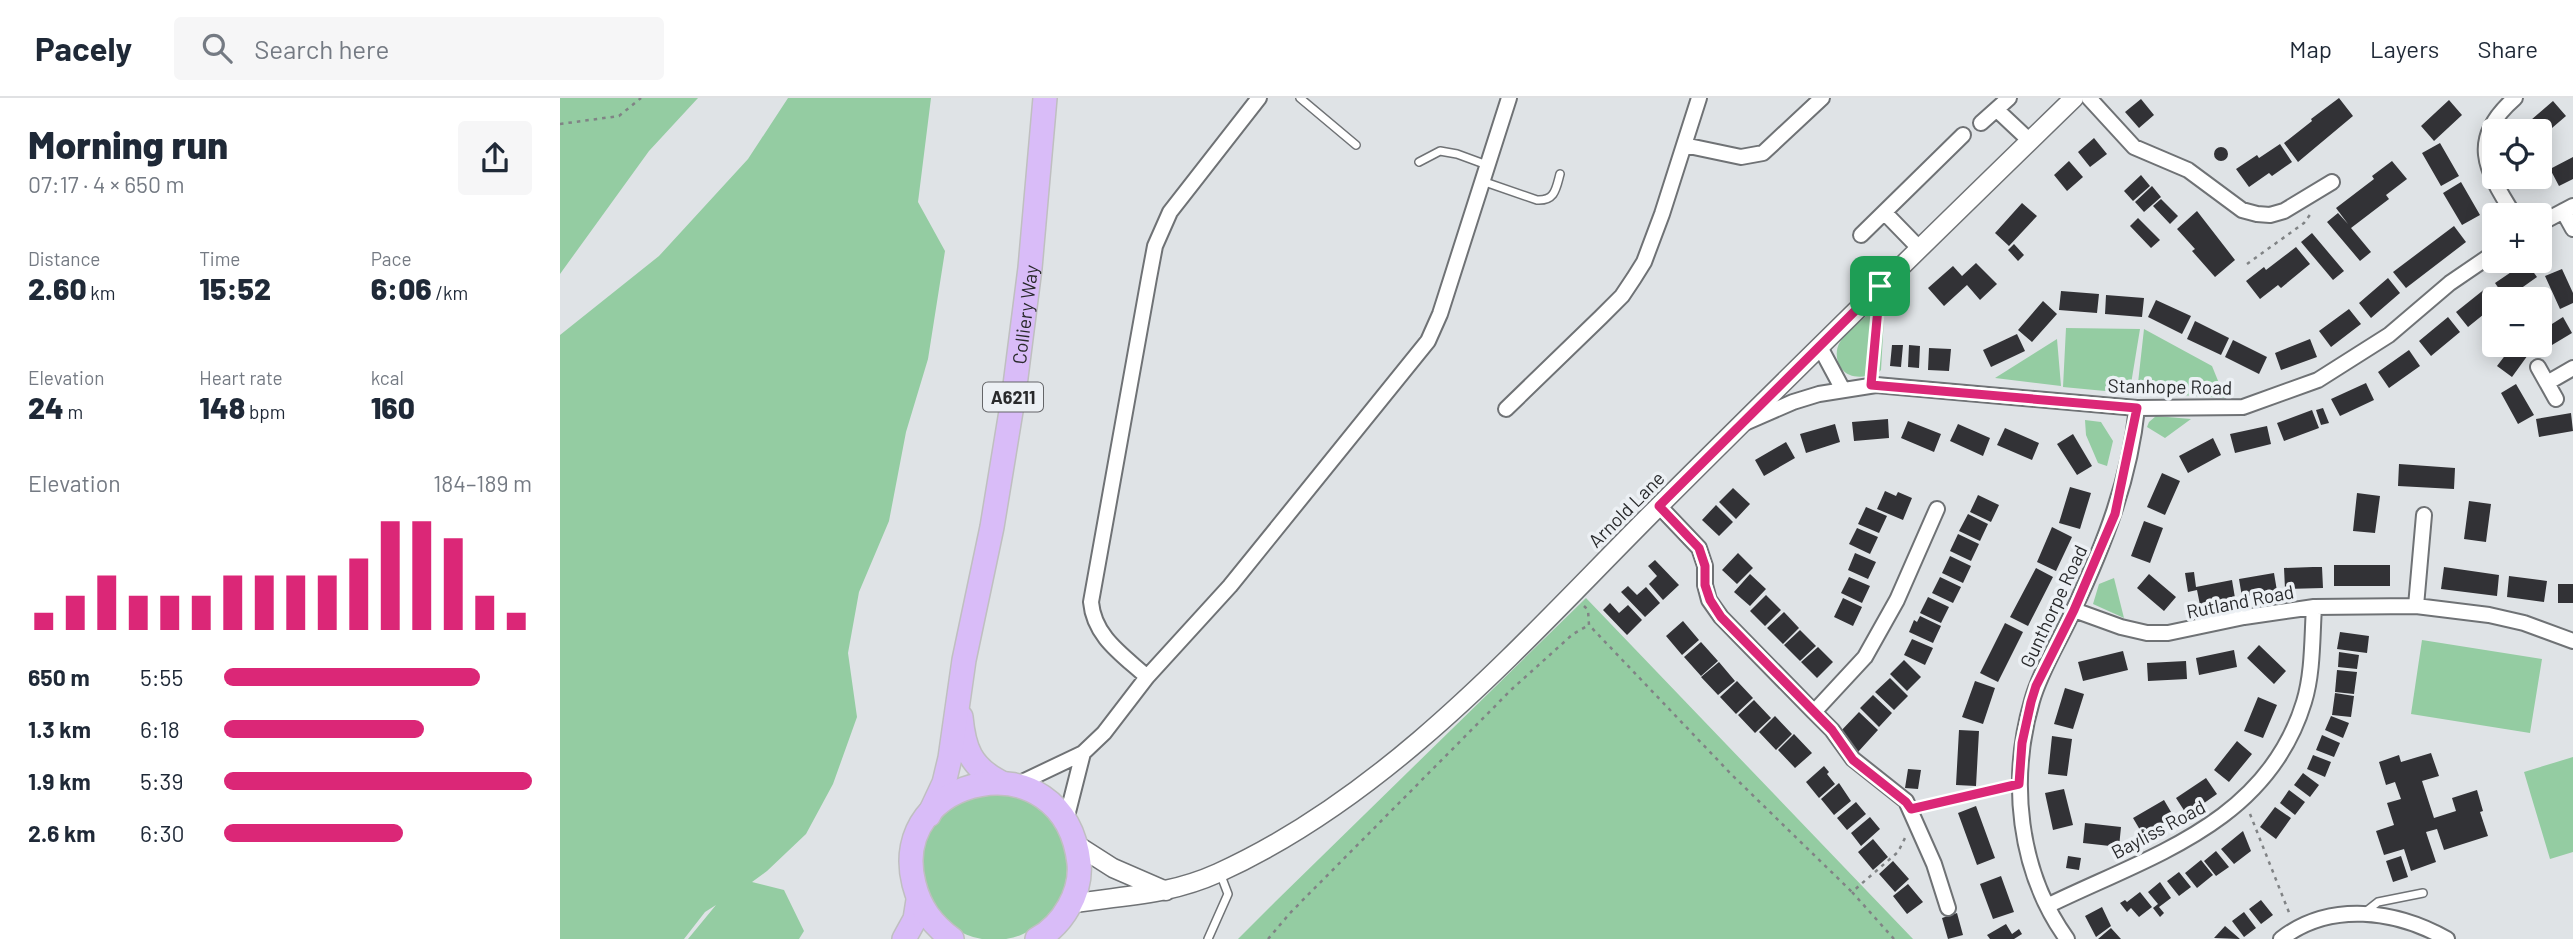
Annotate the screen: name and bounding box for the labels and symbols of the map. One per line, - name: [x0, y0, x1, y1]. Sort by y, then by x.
- pin: [1850, 256, 1910, 316]
- street label: Colliery Way: [1006, 263, 1042, 365]
- street label: Stanhope Road: [2107, 373, 2233, 399]
- road number: A6211: [983, 382, 1043, 412]
- street label: Arnold Lane: [1583, 466, 1669, 552]
- street label: Gunthorpe Road: [2015, 541, 2091, 671]
- street label: Rutland Road: [2184, 579, 2296, 623]
- street label: Bayliss Road: [2107, 795, 2209, 863]

